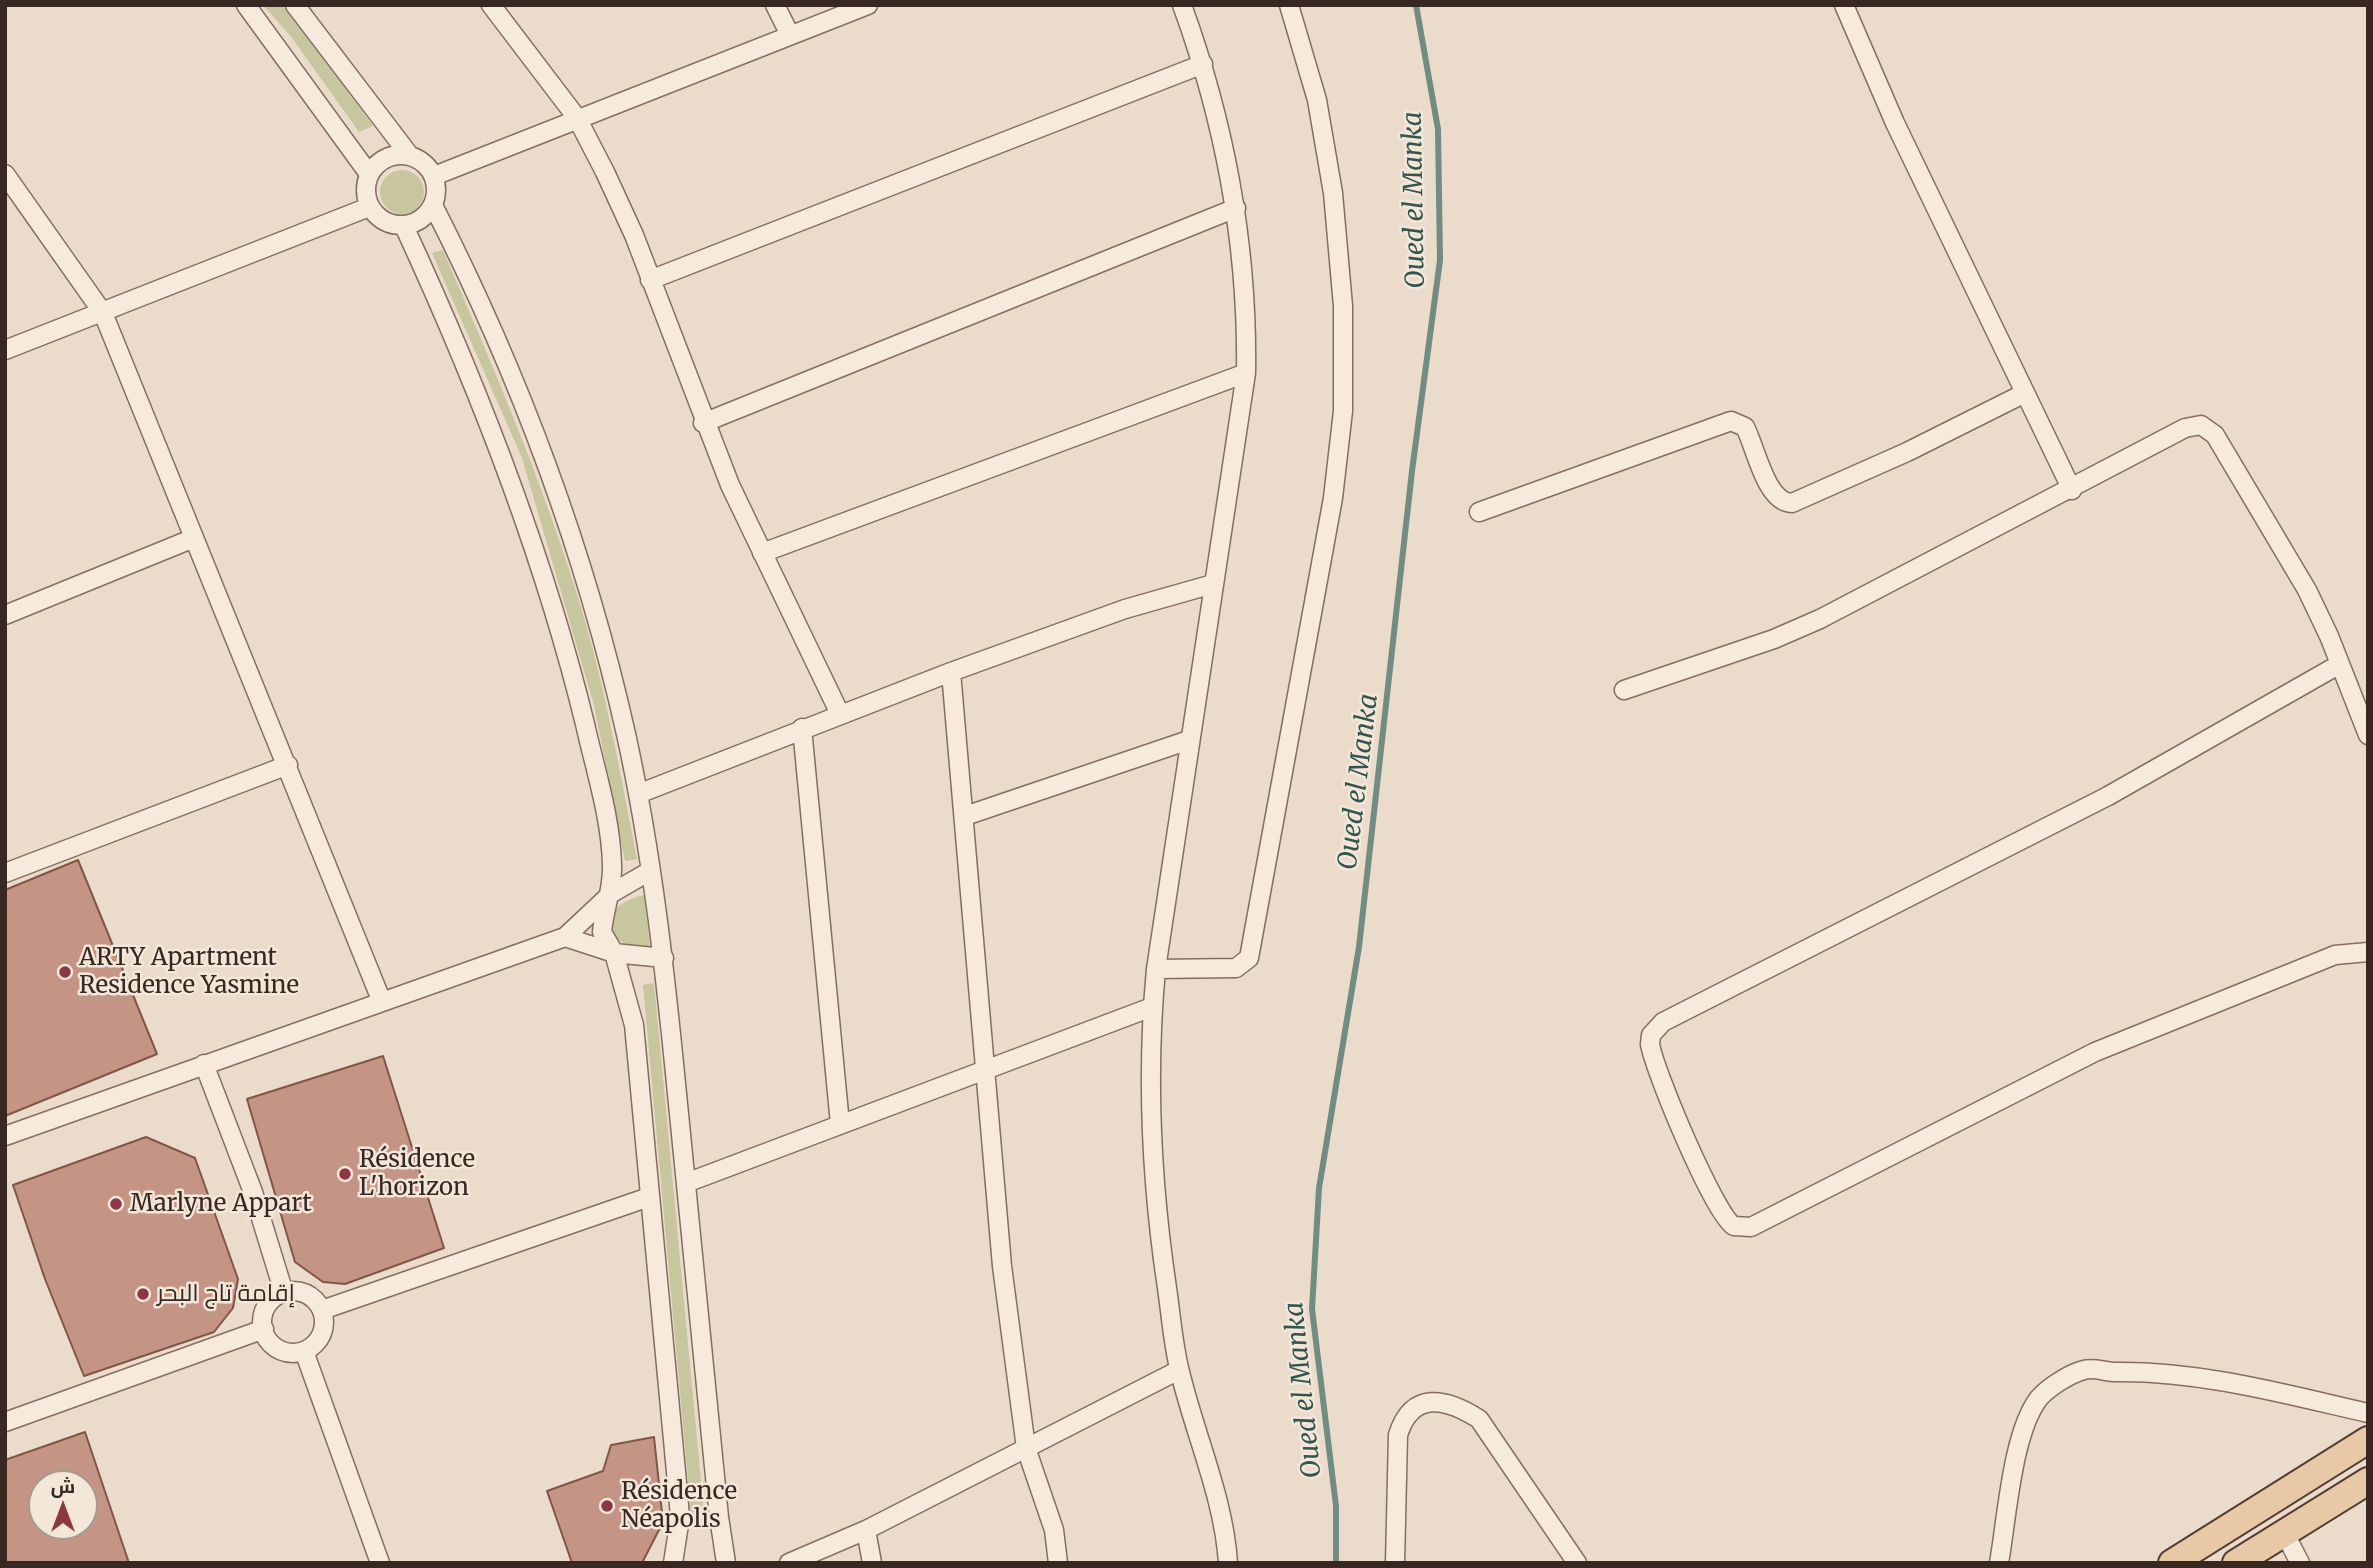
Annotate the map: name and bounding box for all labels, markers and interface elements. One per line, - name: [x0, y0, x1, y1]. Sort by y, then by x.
- water label: Oued el Manka: [1398, 111, 1432, 289]
- water label: Oued el Manka: [1333, 692, 1385, 872]
- place label: ARTY Apartment Residence Yasmine: [79, 944, 299, 1000]
- marker: ARTY Apartment Residence Yasmine: [57, 964, 73, 980]
- place label: Résidence L'horizon: [359, 1146, 475, 1202]
- marker: Résidence L'horizon: [337, 1166, 353, 1182]
- place label: Marlyne Appart: [130, 1190, 311, 1218]
- marker: Marlyne Appart: [108, 1196, 124, 1212]
- place label: إقامة تاج البحر: [157, 1280, 295, 1308]
- marker: إقامة تاج البحر: [135, 1286, 151, 1302]
- water label: Oued el Manka: [1279, 1300, 1329, 1480]
- north arrow: [28, 1470, 98, 1540]
- text: ش: [51, 1474, 75, 1498]
- place label: Résidence Néapolis: [621, 1478, 737, 1534]
- marker: Résidence Néapolis: [599, 1498, 615, 1514]

